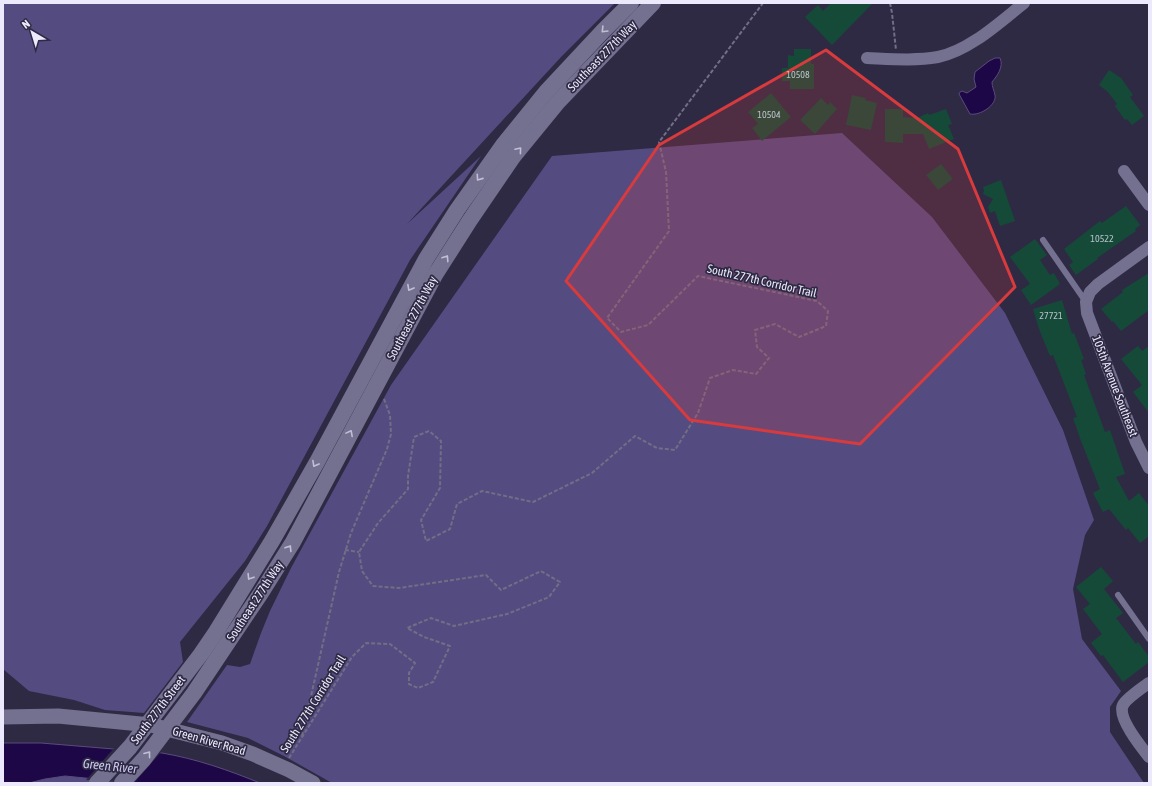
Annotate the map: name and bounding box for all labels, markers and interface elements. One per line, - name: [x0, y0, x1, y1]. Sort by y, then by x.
- north arrow: [12, 12, 52, 52]
- text: N: [20, 17, 32, 31]
- street label: Southeast 277th Way: [565, 18, 639, 94]
- one-way arrow: [601, 25, 609, 33]
- house number: 10508: [786, 69, 810, 80]
- house number: 10504: [757, 109, 781, 120]
- one-way arrow: [514, 148, 521, 155]
- one-way arrow: [477, 174, 484, 181]
- house number: 10522: [1090, 233, 1114, 244]
- one-way arrow: [441, 255, 448, 262]
- street label: South 277th Corridor Trail: [706, 262, 819, 301]
- street label: Southeast 277th Way: [384, 274, 440, 362]
- one-way arrow: [407, 284, 414, 291]
- house number: 27721: [1039, 310, 1063, 321]
- street label: 105th Avenue Southeast: [1089, 333, 1141, 439]
- one-way arrow: [345, 430, 353, 438]
- one-way arrow: [313, 460, 320, 468]
- one-way arrow: [284, 545, 292, 552]
- street label: Southeast 277th Way: [224, 558, 286, 644]
- one-way arrow: [248, 573, 255, 580]
- street label: South 277th Corridor Trail: [277, 652, 349, 755]
- street label: South 277th Street: [128, 673, 188, 747]
- street label: Green River Road: [171, 724, 247, 758]
- one-way arrow: [143, 751, 150, 758]
- water label: Green River: [82, 756, 139, 776]

